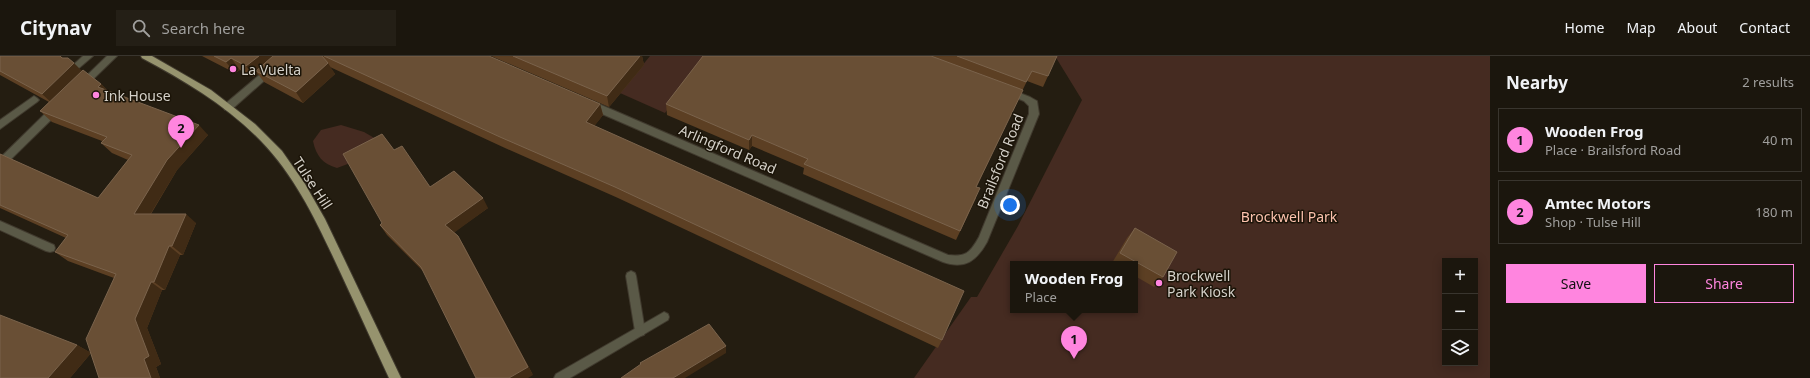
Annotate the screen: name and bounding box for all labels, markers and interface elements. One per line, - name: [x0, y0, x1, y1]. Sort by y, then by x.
- search box: [116, 10, 396, 46]
- text: Citynav: [20, 15, 92, 41]
- icon: search: [130, 17, 152, 39]
- text: Search here: [162, 18, 245, 38]
- text: Home: [1565, 18, 1604, 37]
- text: Map: [1626, 18, 1656, 37]
- text: About: [1678, 18, 1717, 37]
- text: Contact: [1739, 18, 1790, 37]
- place label: La Vuelta: [241, 60, 301, 79]
- marker: La Vuelta: [228, 64, 238, 74]
- text: Nearby: [1506, 71, 1568, 94]
- text: 2 results: [1742, 73, 1794, 91]
- place label: Ink House: [104, 86, 171, 105]
- marker: Ink House: [91, 90, 101, 100]
- street label: Brailsford Road: [972, 111, 1028, 211]
- pin: 2: [168, 115, 194, 148]
- street label: Arlingford Road: [676, 120, 780, 178]
- text: Wooden Frog: [1545, 121, 1644, 141]
- text: 1: [1516, 131, 1524, 149]
- text: 40 m: [1763, 131, 1793, 149]
- text: Place · Brailsford Road: [1545, 141, 1681, 159]
- street label: Tulse Hill: [289, 153, 337, 213]
- text: Amtec Motors: [1545, 193, 1651, 213]
- your location: [1000, 195, 1020, 215]
- text: 2: [1516, 203, 1524, 221]
- text: 180 m: [1755, 203, 1793, 221]
- park label: Brockwell Park: [1241, 207, 1338, 226]
- text: Shop · Tulse Hill: [1545, 213, 1641, 231]
- map controls: [1442, 258, 1478, 366]
- button: +: [1442, 258, 1478, 294]
- popup: [1010, 261, 1138, 313]
- button: Save: [1506, 264, 1646, 303]
- button: Share: [1654, 264, 1794, 303]
- place label: Brockwell Park Kiosk: [1167, 266, 1236, 301]
- text: Wooden Frog: [1025, 268, 1123, 288]
- marker: Brockwell Park Kiosk: [1154, 278, 1164, 288]
- text: Place: [1025, 288, 1057, 306]
- button: −: [1442, 294, 1478, 330]
- pin: 1: [1061, 326, 1087, 359]
- button: layers: [1442, 330, 1478, 366]

